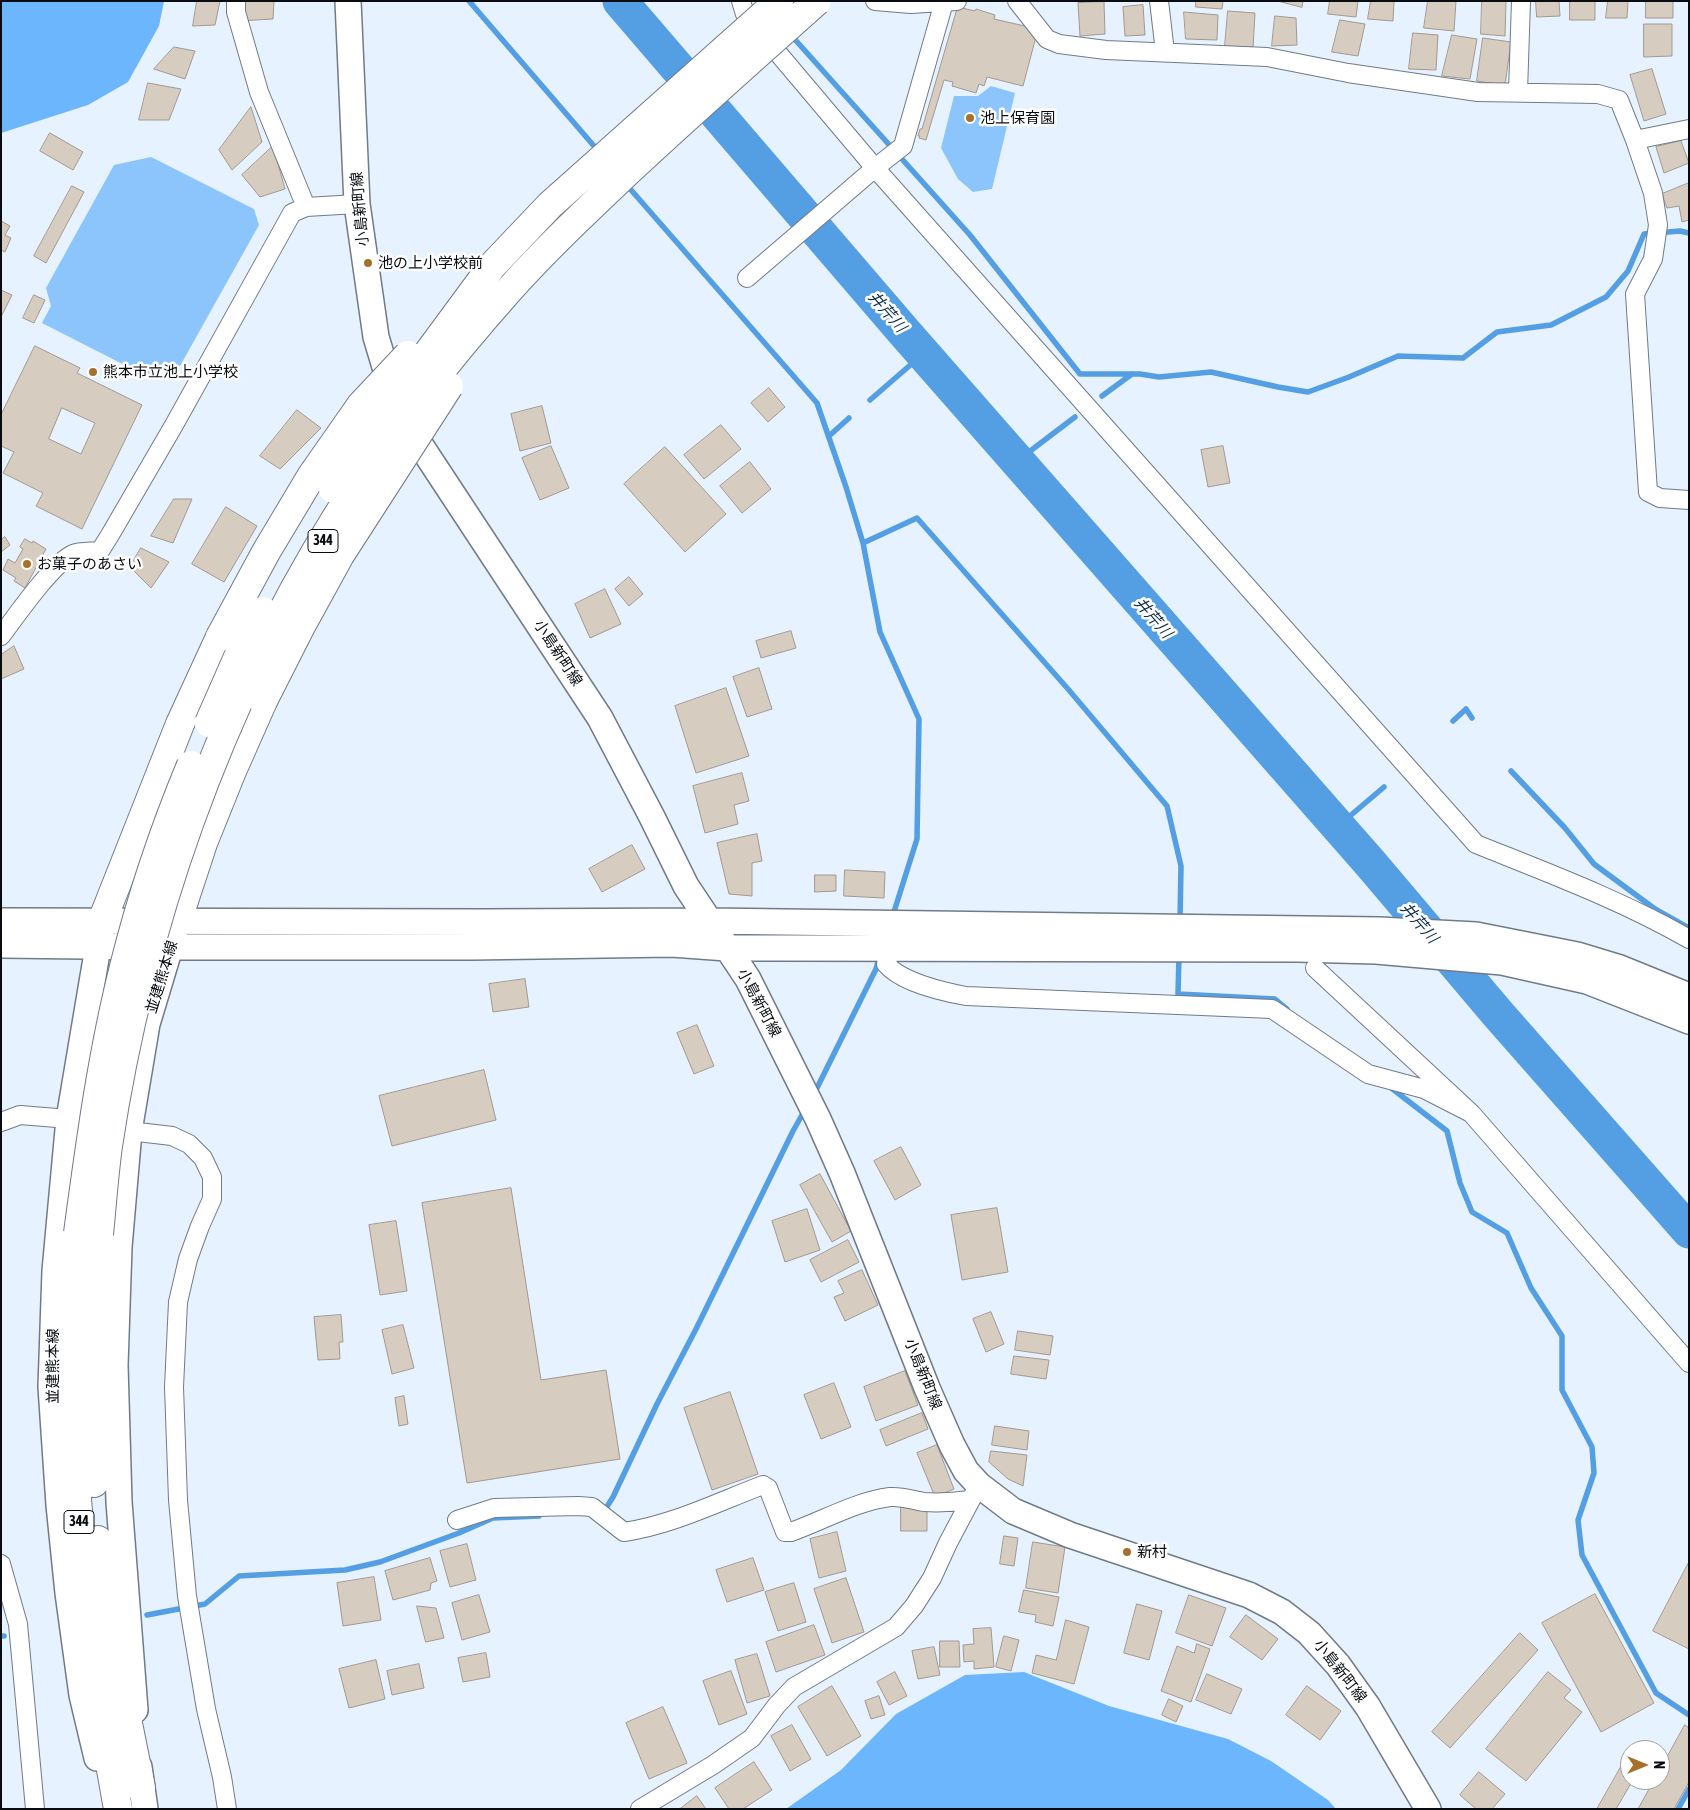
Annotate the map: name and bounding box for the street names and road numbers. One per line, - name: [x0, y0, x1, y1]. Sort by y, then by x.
- street label: 小島新町線: [348, 171, 372, 247]
- road number: 344: [308, 530, 338, 552]
- street label: 小島新町線: [530, 617, 586, 689]
- street label: 並建熊本線: [142, 939, 182, 1015]
- street label: 小島新町線: [733, 966, 785, 1040]
- street label: 並建熊本線: [44, 1329, 62, 1403]
- street label: 小島新町線: [901, 1336, 945, 1412]
- road number: 344: [64, 1510, 94, 1534]
- street label: 小島新町線: [1310, 1636, 1370, 1706]

